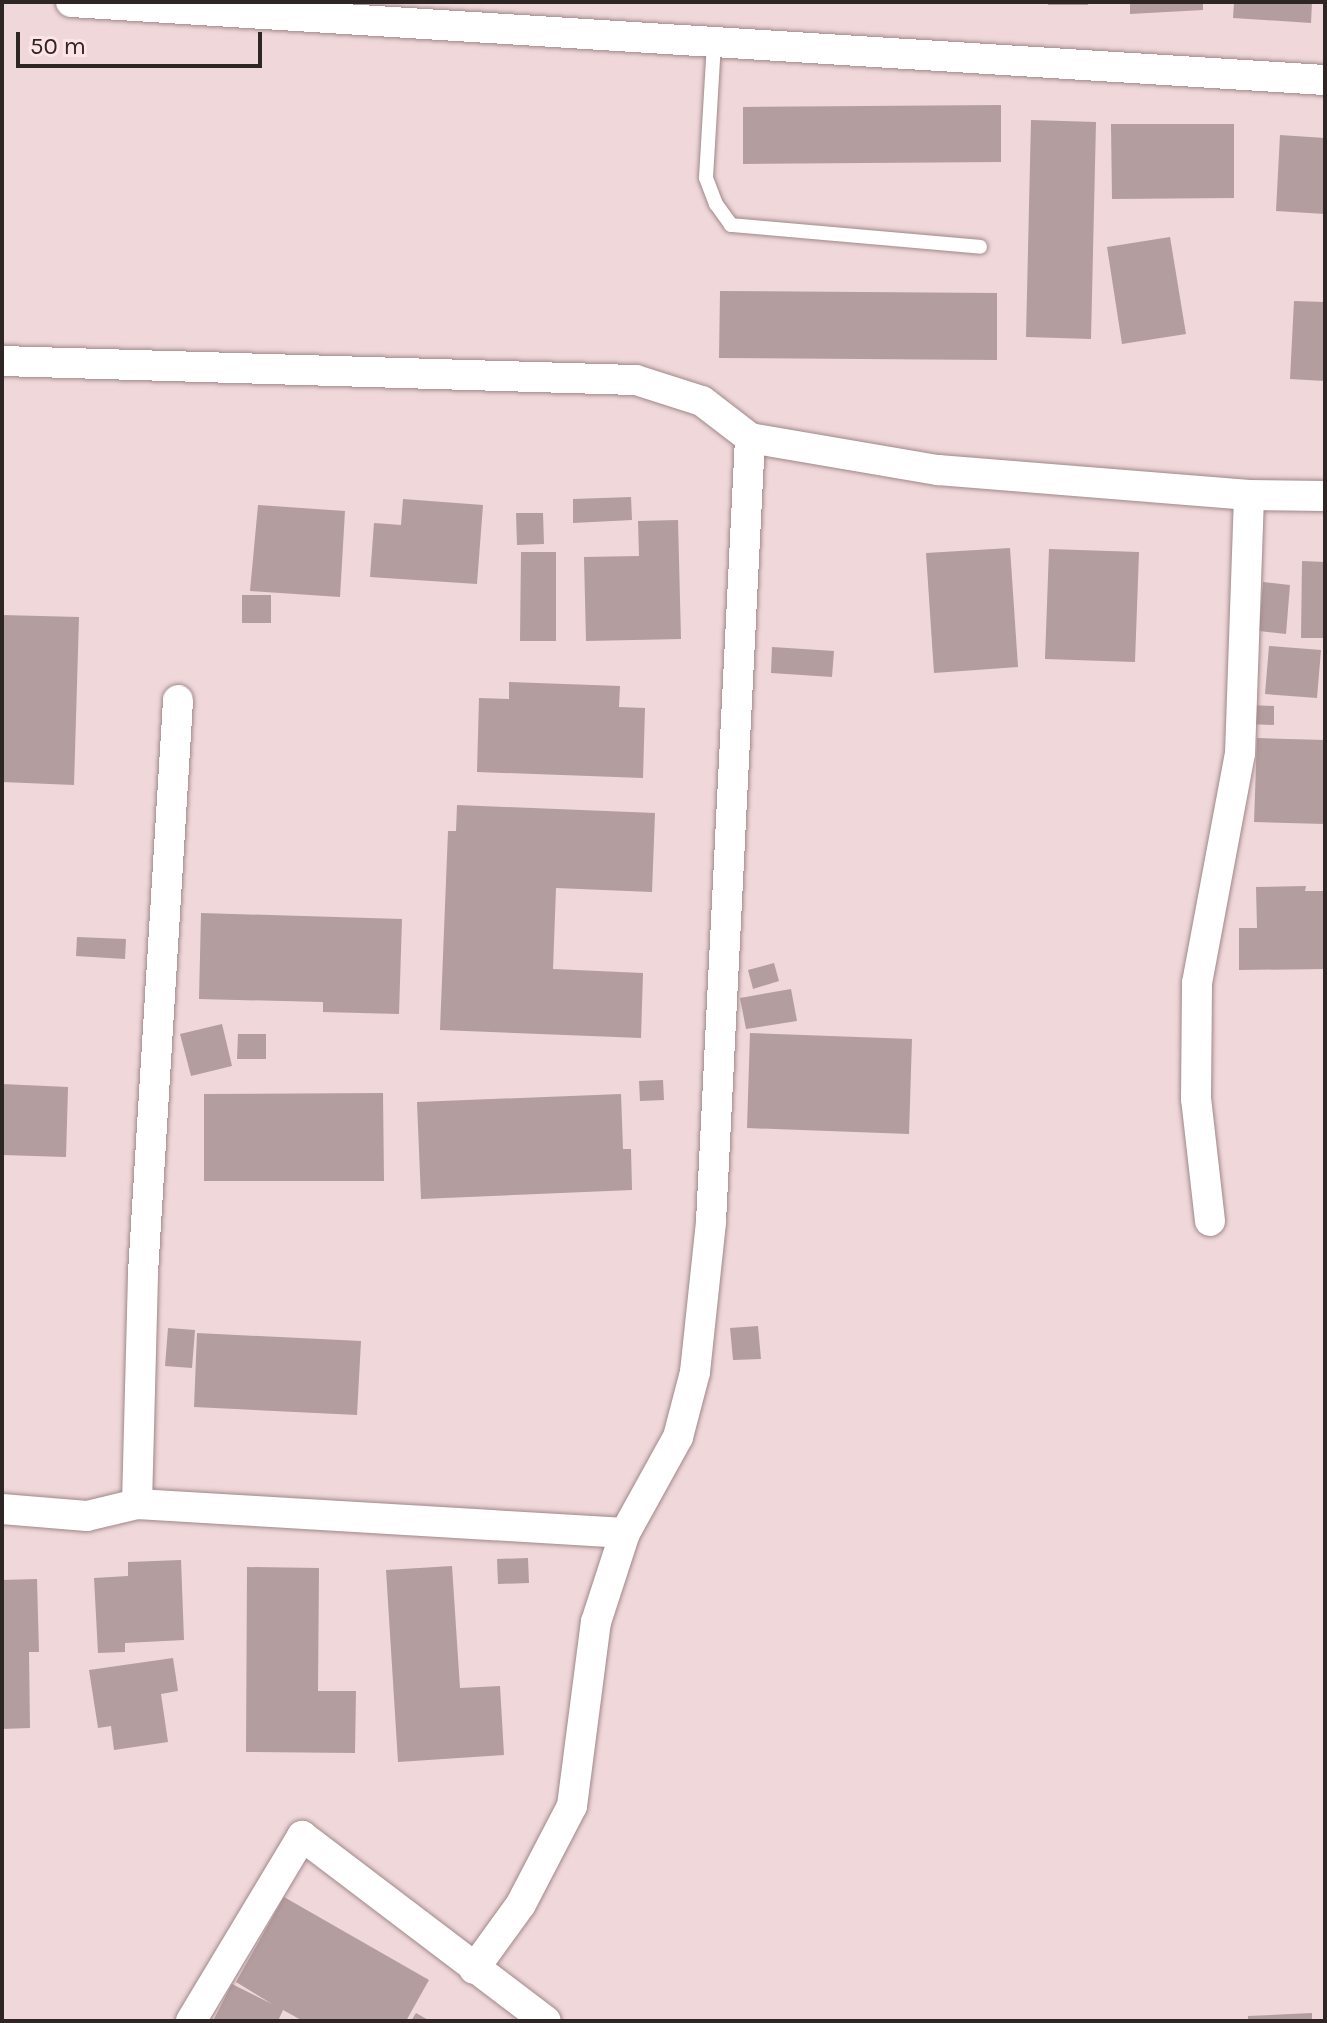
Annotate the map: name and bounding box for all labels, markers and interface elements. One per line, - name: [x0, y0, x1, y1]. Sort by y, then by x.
- scale bar: [20, 16, 266, 66]
- text: 50 m: [30, 32, 86, 60]

